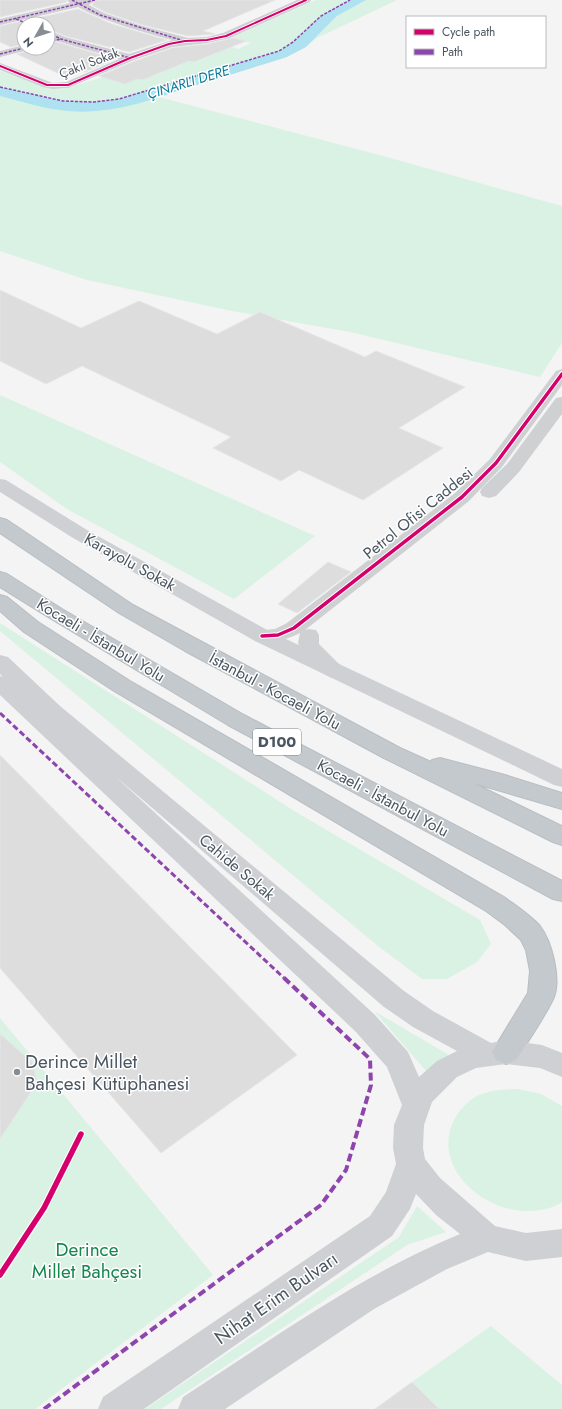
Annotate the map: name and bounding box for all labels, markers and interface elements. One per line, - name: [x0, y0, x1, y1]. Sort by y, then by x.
- north arrow: [16, 16, 56, 56]
- legend: [406, 16, 546, 68]
- text: Cycle path: [442, 23, 495, 41]
- text: N: [19, 34, 37, 51]
- street label: Çakıl Sokak: [56, 43, 122, 83]
- text: Path: [442, 43, 463, 61]
- water label: ÇINARLI DERE: [144, 60, 232, 104]
- street label: Petrol Ofisi Caddesi: [358, 461, 478, 565]
- street label: Karayolu Sokak: [80, 527, 181, 597]
- street label: Kocaeli - İstanbul Yolu: [32, 592, 170, 688]
- street label: İstanbul - Kocaeli Yolu: [205, 647, 345, 735]
- road number: D100: [253, 729, 301, 755]
- street label: Kocaeli - İstanbul Yolu: [313, 754, 453, 842]
- street label: Cahide Sokak: [194, 828, 281, 906]
- place label: Derince Millet Bahçesi Kütüphanesi: [25, 1048, 189, 1097]
- marker: Derince Millet Bahçesi Kütüphanesi: [12, 1067, 22, 1077]
- park label: Derince Millet Bahçesi: [32, 1236, 142, 1285]
- street label: Nihat Erim Bulvarı: [209, 1245, 343, 1351]

